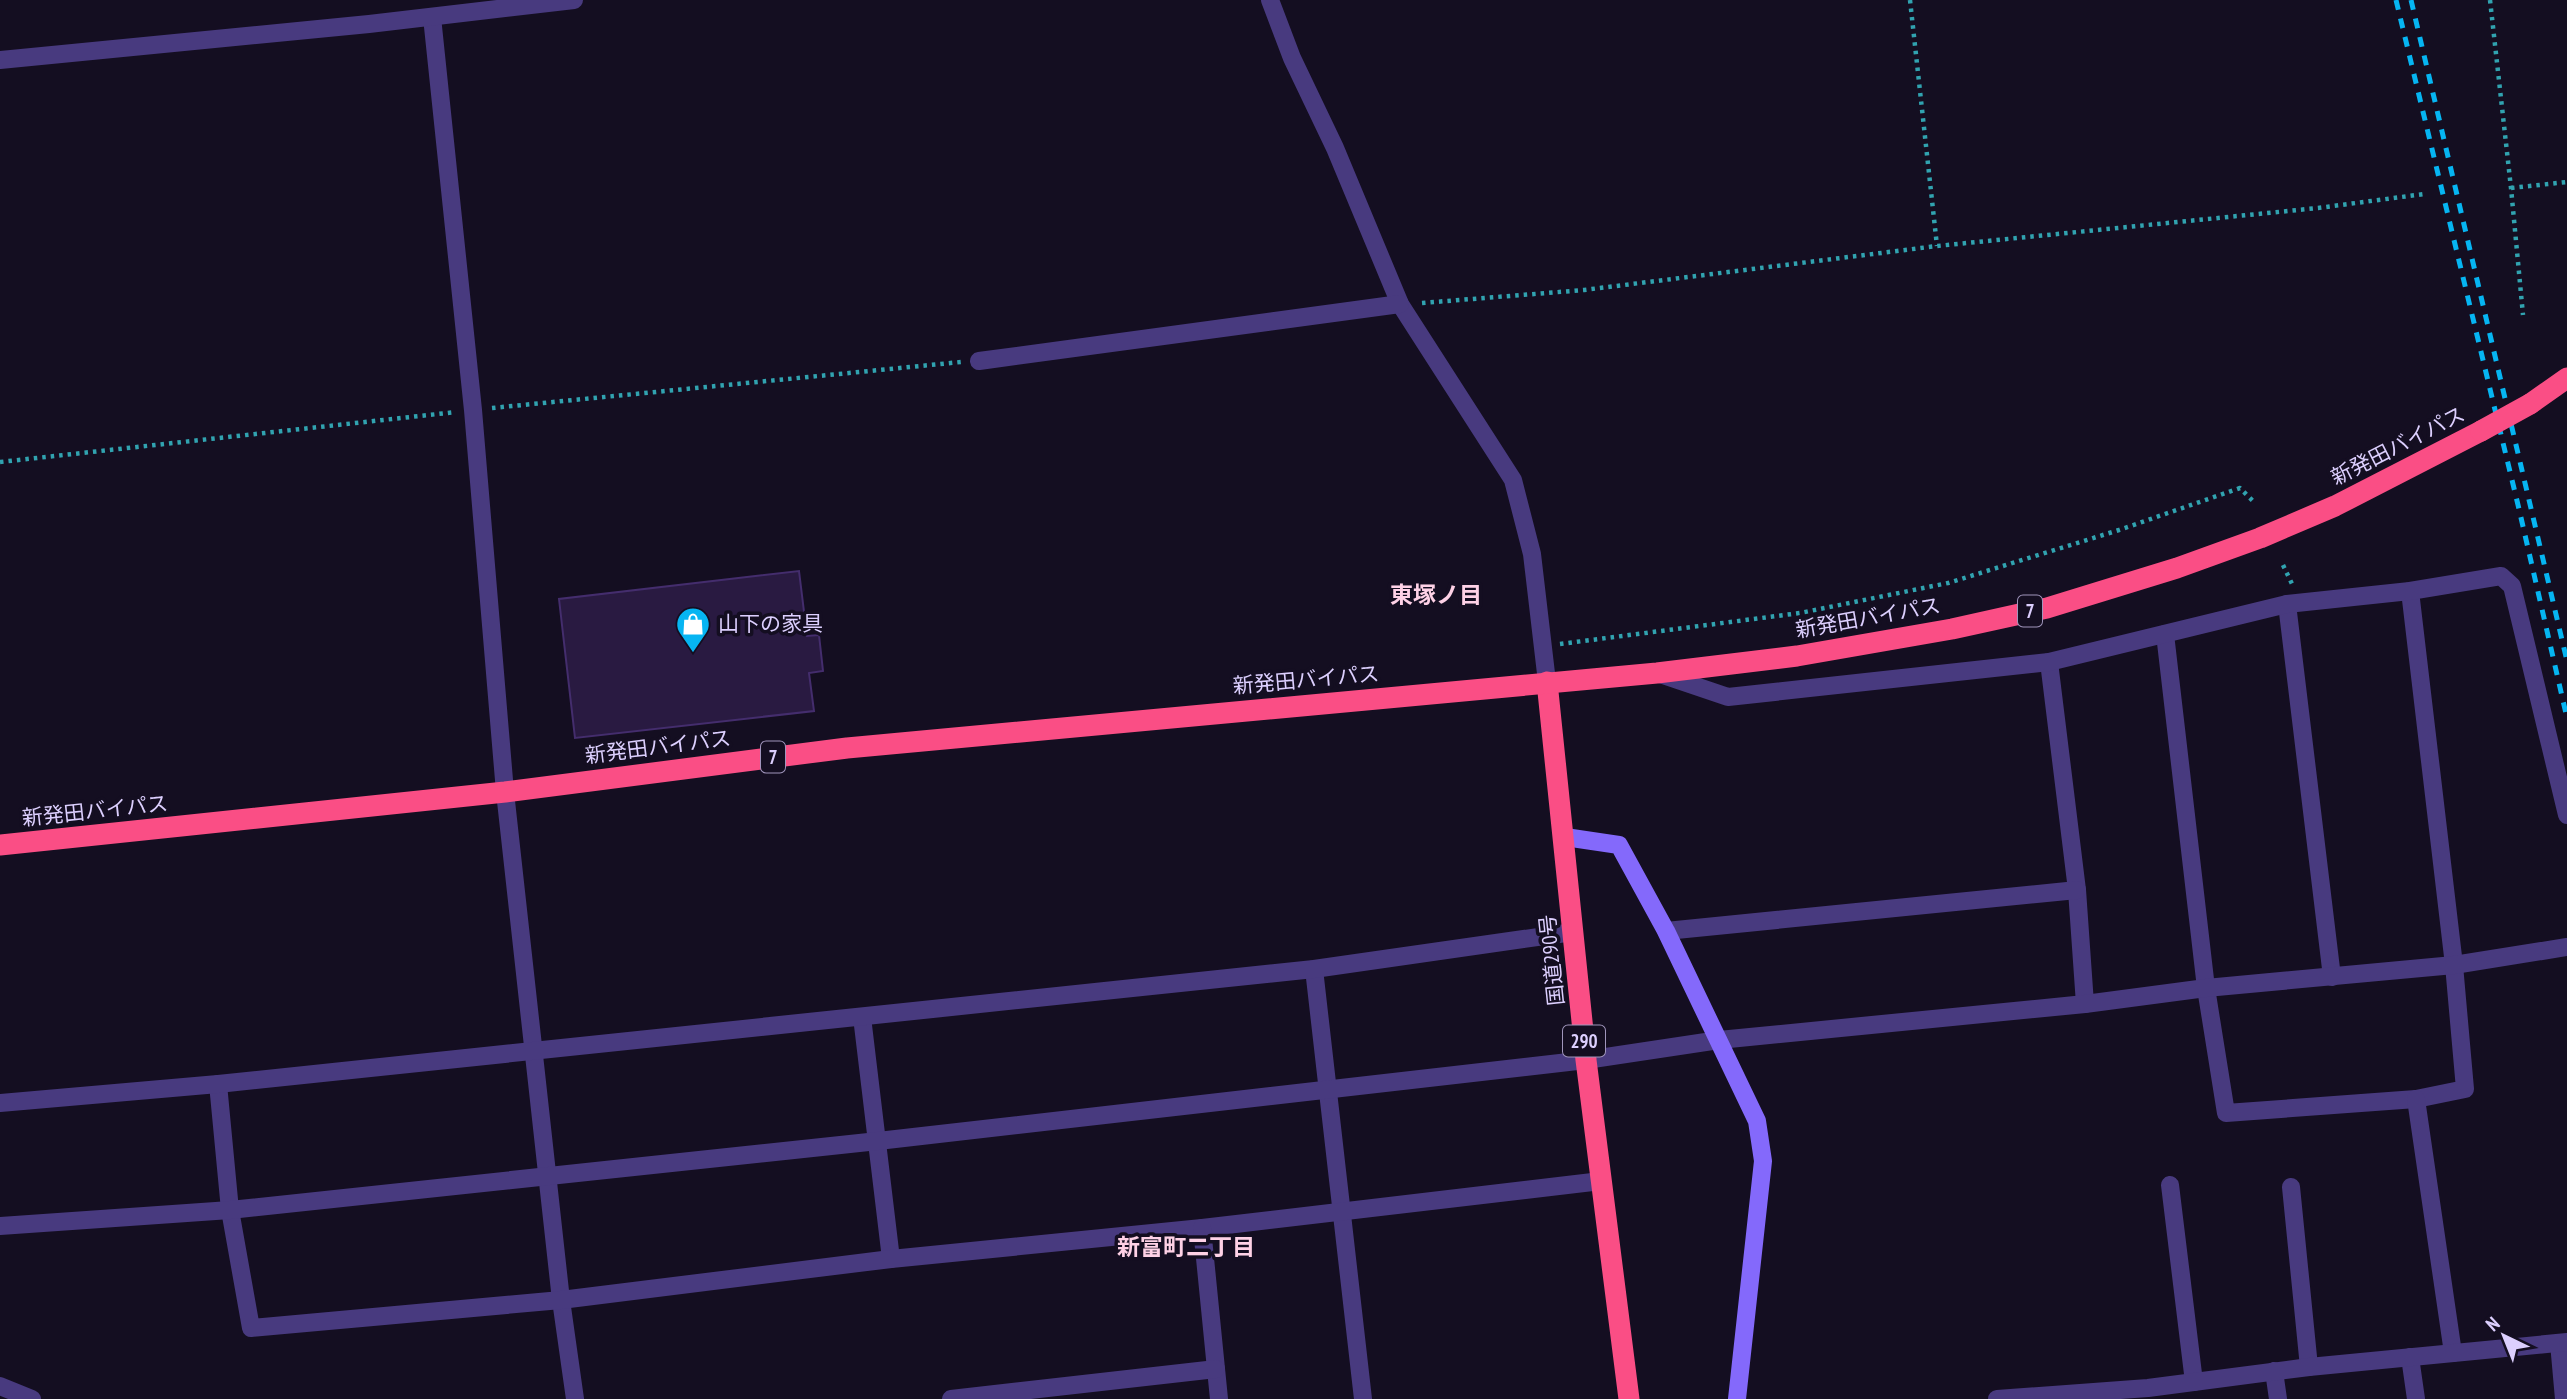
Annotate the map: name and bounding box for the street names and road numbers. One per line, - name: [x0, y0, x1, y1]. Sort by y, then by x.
- street label: 新発田バイパス: [2326, 400, 2469, 491]
- street label: 新発田バイパス: [1793, 591, 1942, 644]
- road number: 7: [2018, 596, 2042, 626]
- street label: 新発田バイパス: [1232, 660, 1380, 699]
- street label: 新発田バイパス: [584, 724, 732, 769]
- road number: 7: [761, 742, 785, 772]
- street label: 新発田バイパス: [21, 789, 169, 832]
- street label: 国道290号: [1533, 913, 1570, 1007]
- road number: 290: [1563, 1026, 1605, 1056]

